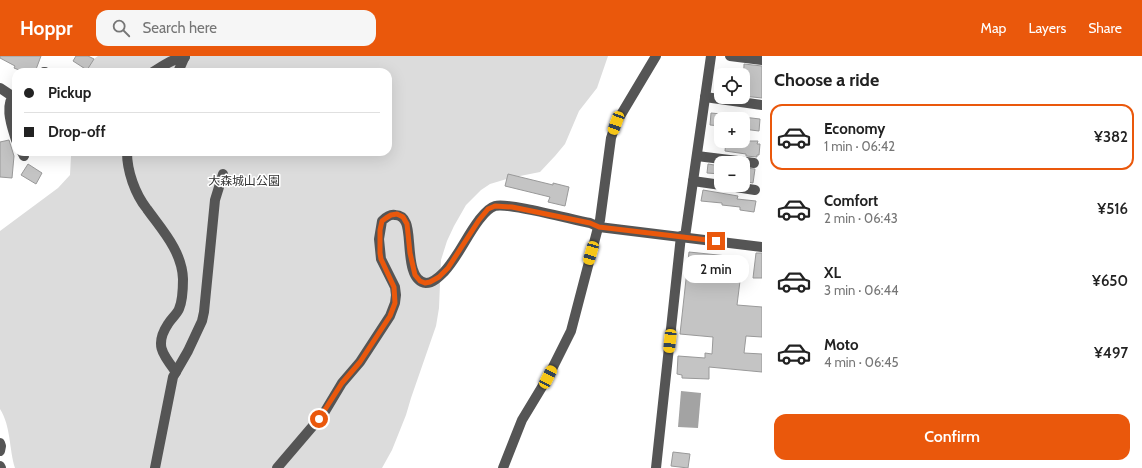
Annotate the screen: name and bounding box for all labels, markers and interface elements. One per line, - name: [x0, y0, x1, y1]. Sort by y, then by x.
- search box: [96, 10, 376, 46]
- text: Hoppr: [20, 17, 72, 40]
- icon: search: [110, 17, 132, 39]
- text: Search here: [142, 19, 217, 37]
- text: Map: [981, 19, 1006, 37]
- text: Layers: [1028, 19, 1066, 37]
- text: Share: [1088, 19, 1122, 37]
- map controls: [714, 68, 750, 192]
- button: locate: [714, 68, 750, 104]
- text: Choose a ride: [774, 69, 879, 91]
- text: Pickup: [48, 84, 91, 102]
- car: [606, 110, 626, 136]
- button: +: [714, 112, 750, 148]
- icon: car: [776, 119, 812, 155]
- text: Economy: [824, 120, 885, 138]
- text: Drop-off: [48, 123, 106, 141]
- text: ¥382: [1094, 128, 1128, 146]
- text: 1 min · 06:42: [824, 138, 895, 154]
- button: −: [714, 156, 750, 192]
- park label: 大森城山公園: [208, 173, 280, 188]
- icon: car: [776, 191, 812, 227]
- text: Comfort: [824, 192, 878, 210]
- text: ¥516: [1097, 200, 1128, 218]
- text: 2 min · 06:43: [824, 210, 898, 226]
- route end: [707, 232, 725, 250]
- car: [582, 240, 600, 266]
- callout: 2 min: [683, 255, 749, 283]
- text: 2 min: [700, 261, 732, 277]
- icon: car: [776, 263, 812, 299]
- text: XL: [824, 264, 841, 282]
- text: ¥650: [1092, 272, 1128, 290]
- text: 3 min · 06:44: [824, 282, 899, 298]
- car: [663, 328, 677, 354]
- icon: car: [776, 335, 812, 371]
- text: Moto: [824, 336, 858, 354]
- text: ¥497: [1094, 344, 1128, 362]
- text: 4 min · 06:45: [824, 354, 899, 370]
- car: [537, 364, 559, 390]
- route start: [310, 410, 328, 428]
- button: Confirm: [774, 414, 1130, 460]

